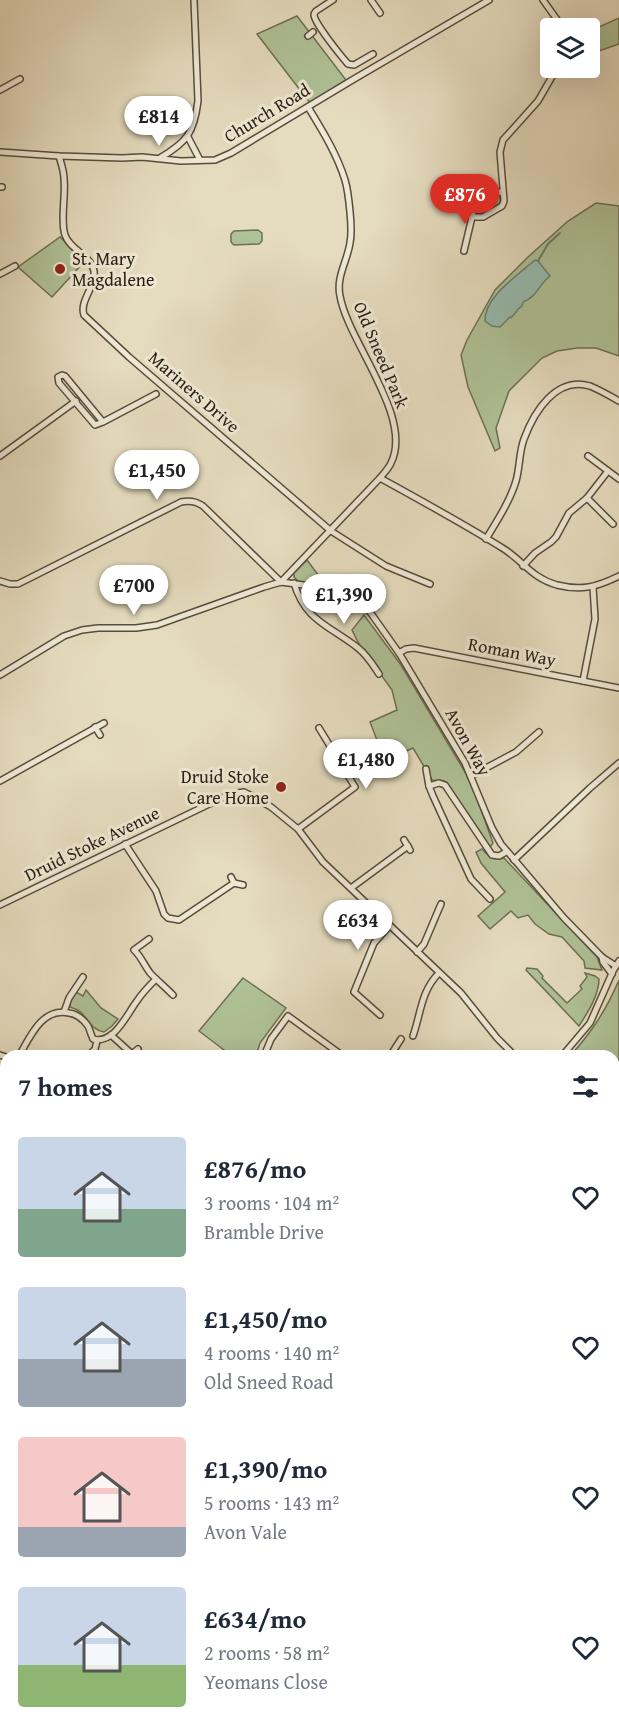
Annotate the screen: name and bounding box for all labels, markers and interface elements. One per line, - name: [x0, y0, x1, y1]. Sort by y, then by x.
- map controls: [540, 18, 600, 78]
- button: layers: [540, 18, 600, 78]
- street label: Church Road: [219, 76, 315, 149]
- pin: £814: [123, 96, 195, 147]
- text: £814: [138, 101, 180, 130]
- pin: £876: [429, 174, 501, 225]
- text: £876: [444, 179, 486, 208]
- place label: St. Mary Magdalene: [72, 245, 154, 293]
- marker: St. Mary Magdalene: [53, 262, 67, 276]
- street label: Old Sneed Park: [347, 297, 416, 413]
- street label: Mariners Drive: [143, 344, 246, 439]
- pin: £1,450: [108, 450, 206, 501]
- text: £1,450: [128, 455, 186, 484]
- pin: £700: [98, 565, 170, 616]
- text: £700: [113, 570, 155, 599]
- pin: £1,390: [295, 574, 393, 625]
- text: £1,390: [315, 579, 373, 608]
- street label: Roman Way: [466, 630, 558, 673]
- street label: Avon Way: [439, 703, 498, 781]
- pin: £1,480: [317, 739, 415, 790]
- text: £1,480: [337, 744, 395, 773]
- place label: Druid Stoke Care Home: [181, 763, 269, 811]
- marker: Druid Stoke Care Home: [274, 780, 288, 794]
- street label: Druid Stoke Avenue: [20, 799, 164, 888]
- pin: £634: [322, 900, 394, 951]
- text: £634: [337, 905, 379, 934]
- text: 7 homes: [18, 1067, 113, 1106]
- icon: filters: [569, 1070, 602, 1103]
- text: £876/mo: [204, 1149, 306, 1188]
- icon: home: [66, 1161, 138, 1233]
- icon: heart: [569, 1181, 602, 1214]
- text: 3 rooms · 104 m²: [204, 1188, 339, 1217]
- text: Bramble Drive: [204, 1217, 324, 1246]
- text: £1,450/mo: [204, 1299, 327, 1338]
- icon: home: [66, 1311, 138, 1383]
- icon: heart: [569, 1331, 602, 1364]
- text: 4 rooms · 140 m²: [204, 1338, 339, 1367]
- text: Old Sneed Road: [204, 1367, 334, 1396]
- text: £1,390/mo: [204, 1449, 327, 1488]
- icon: home: [66, 1461, 138, 1533]
- icon: heart: [569, 1481, 602, 1514]
- text: 5 rooms · 143 m²: [204, 1488, 339, 1517]
- text: Avon Vale: [204, 1517, 287, 1546]
- text: £634/mo: [204, 1599, 306, 1638]
- icon: home: [66, 1611, 138, 1683]
- icon: heart: [569, 1631, 602, 1664]
- text: 2 rooms · 58 m²: [204, 1638, 330, 1667]
- text: Yeomans Close: [204, 1667, 328, 1696]

